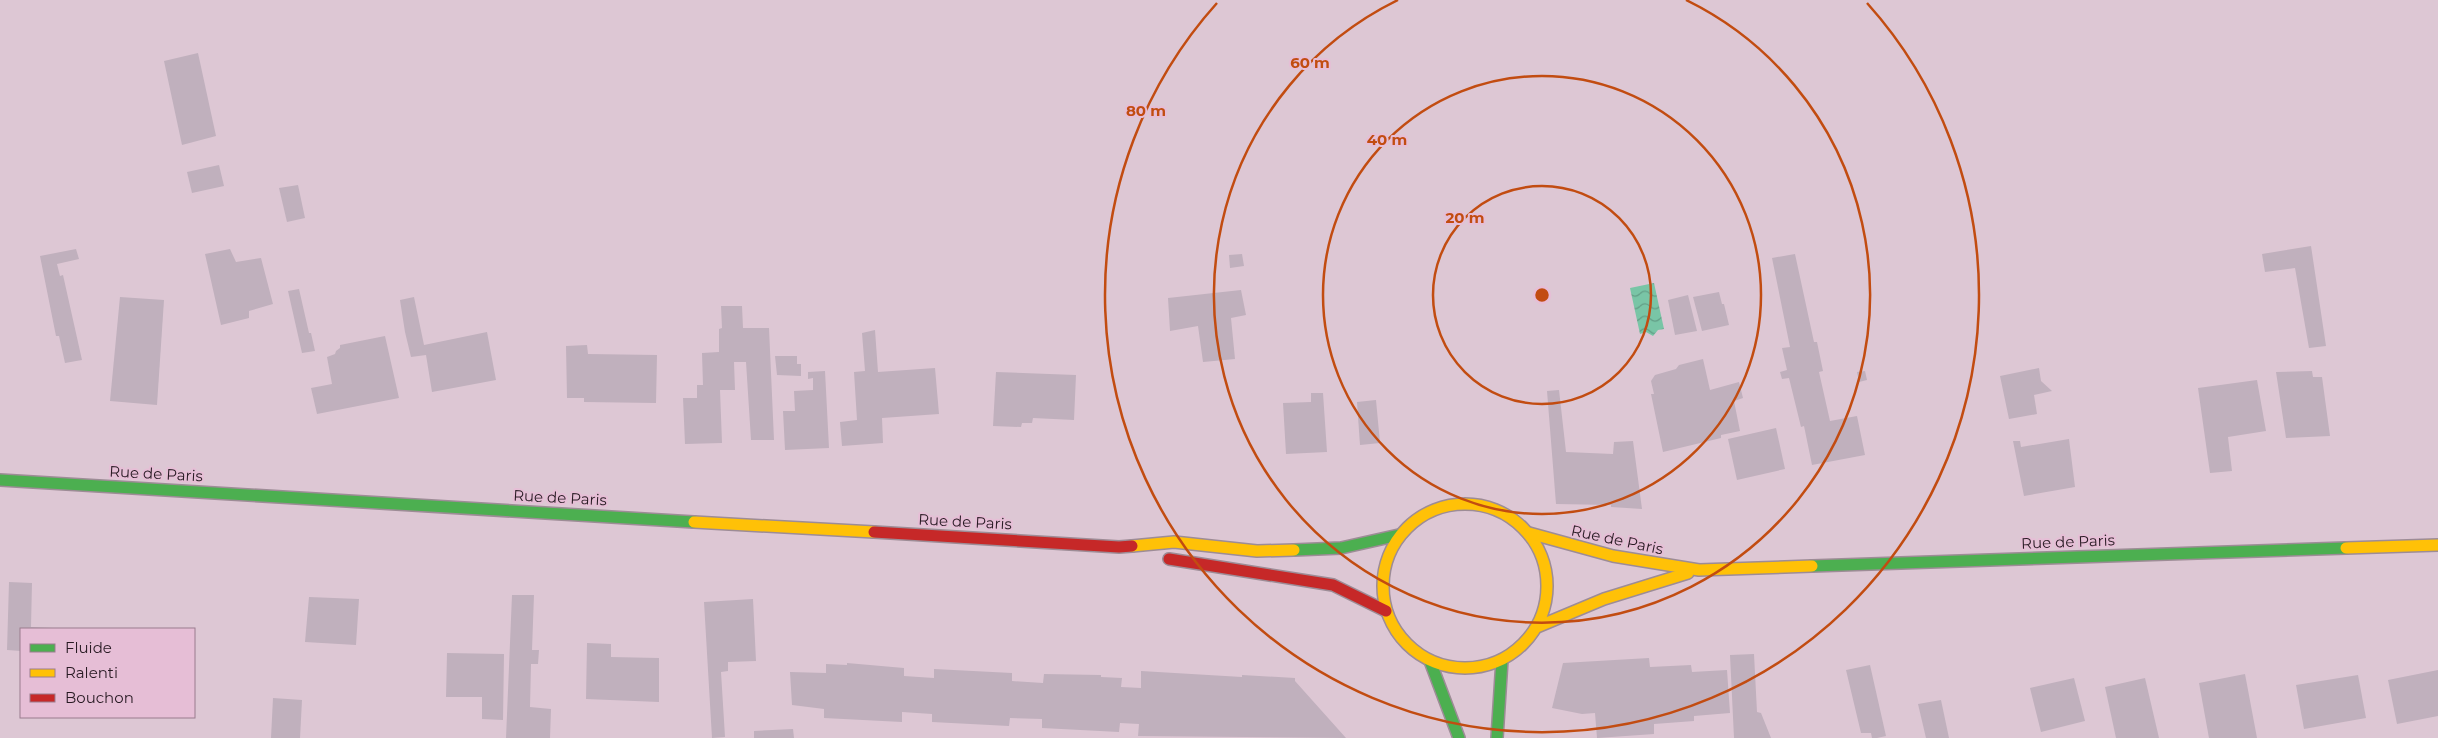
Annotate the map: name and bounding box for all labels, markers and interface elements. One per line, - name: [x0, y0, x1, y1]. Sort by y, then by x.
- text: 60 m: [1290, 53, 1330, 72]
- text: 80 m: [1126, 101, 1166, 120]
- text: 40 m: [1367, 130, 1407, 149]
- text: 20 m: [1445, 208, 1485, 227]
- centre of rings: [1533, 286, 1551, 304]
- street label: Rue de Paris: [109, 462, 203, 485]
- street label: Rue de Paris: [513, 486, 607, 509]
- street label: Rue de Paris: [918, 510, 1012, 533]
- street label: Rue de Paris: [1569, 520, 1665, 559]
- street label: Rue de Paris: [2021, 530, 2115, 553]
- legend: [20, 628, 195, 718]
- text: Fluide: [65, 638, 112, 657]
- text: Ralenti: [65, 663, 118, 682]
- text: Bouchon: [65, 688, 134, 707]

